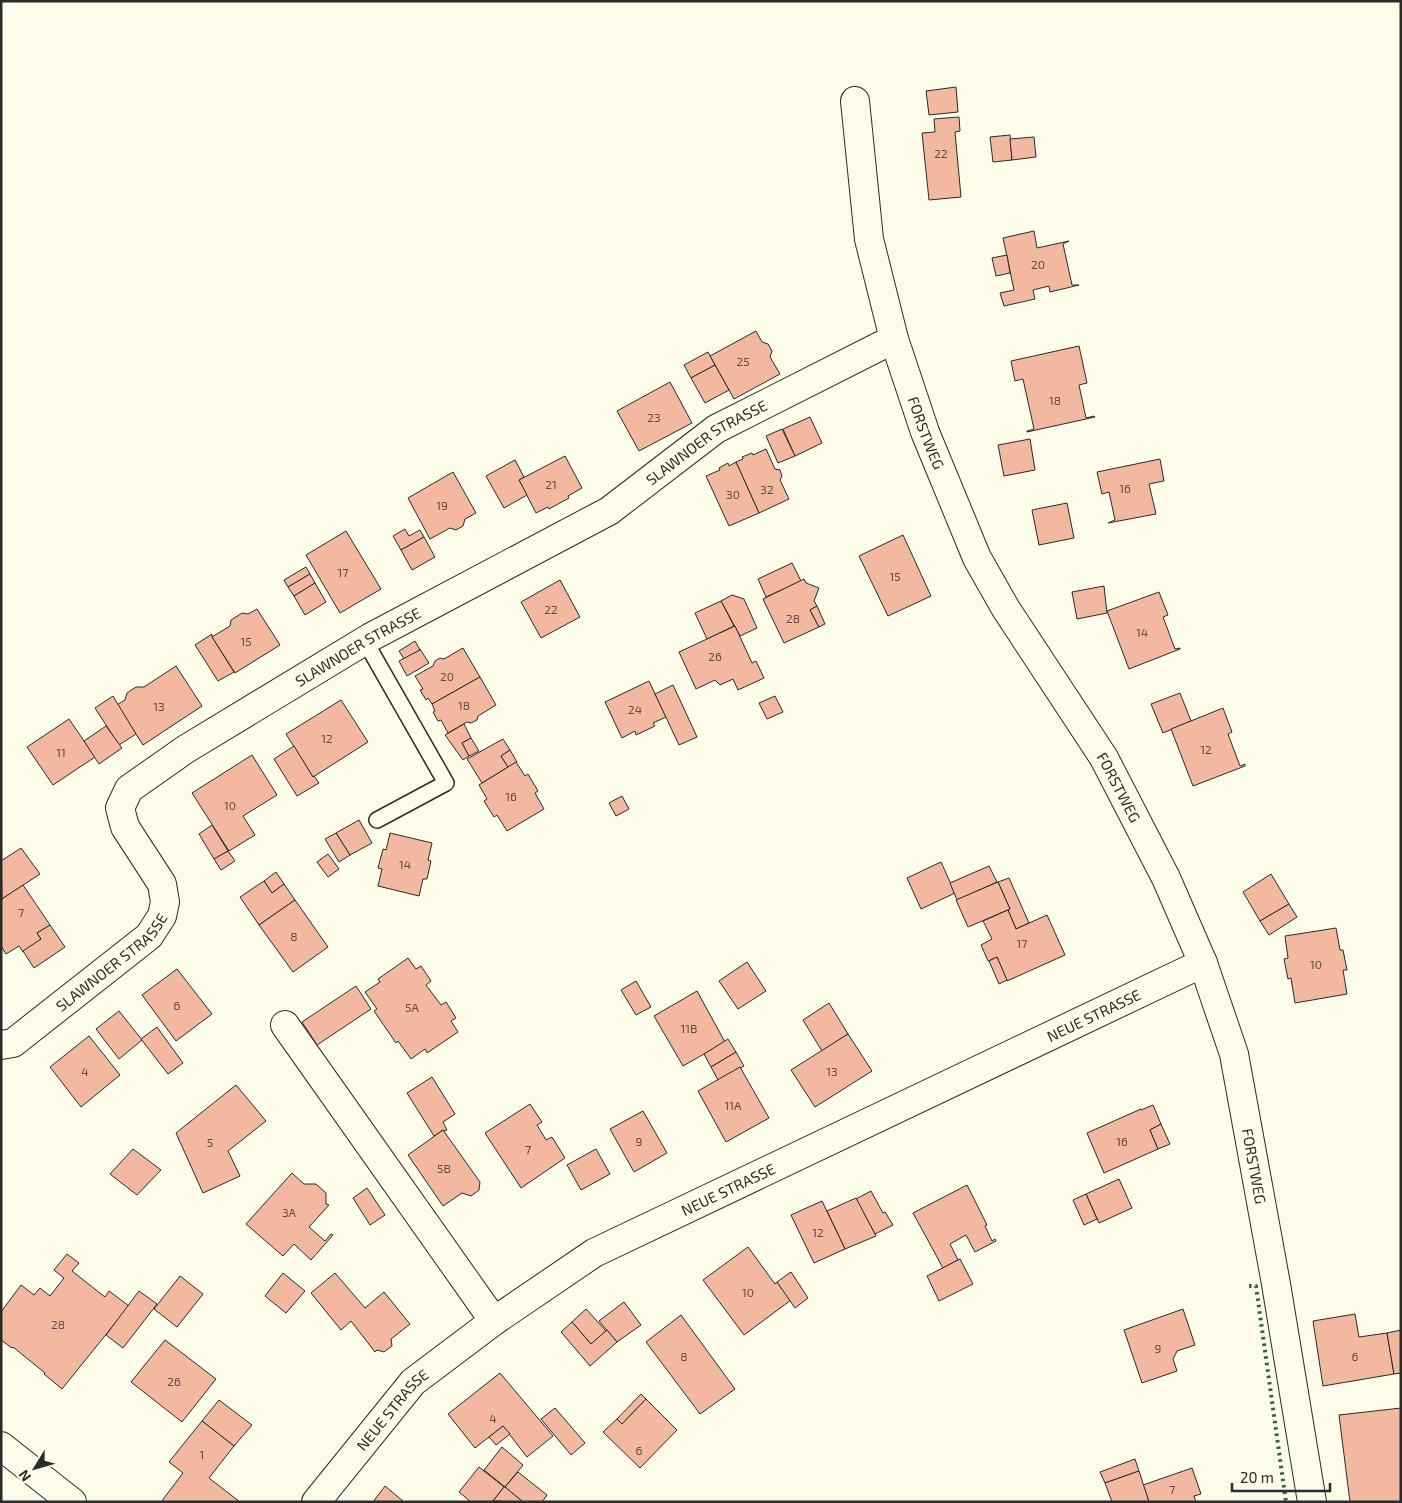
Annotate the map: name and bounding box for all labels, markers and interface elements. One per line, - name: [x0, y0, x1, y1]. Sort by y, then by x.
- house number: 22: [934, 146, 948, 160]
- house number: 20: [1031, 257, 1045, 271]
- house number: 25: [736, 354, 750, 368]
- house number: 18: [1049, 393, 1061, 407]
- street label: FORSTWEG: [905, 394, 948, 472]
- street label: SLAWNOER STRASSE: [642, 396, 770, 489]
- house number: 23: [647, 410, 661, 424]
- house number: 21: [545, 477, 557, 491]
- house number: 16: [1119, 481, 1131, 495]
- house number: 32: [760, 482, 774, 496]
- house number: 30: [726, 487, 740, 501]
- house number: 19: [436, 498, 448, 512]
- house number: 17: [338, 565, 348, 579]
- house number: 15: [889, 569, 901, 583]
- house number: 22: [544, 602, 558, 616]
- street label: SLAWNOER STRASSE: [292, 603, 424, 690]
- house number: 28: [786, 611, 800, 625]
- house number: 14: [1136, 625, 1148, 639]
- house number: 15: [240, 634, 252, 648]
- house number: 26: [708, 649, 722, 663]
- house number: 20: [440, 669, 454, 683]
- house number: 18: [458, 698, 470, 712]
- house number: 13: [153, 699, 165, 713]
- house number: 24: [628, 702, 642, 716]
- house number: 12: [321, 731, 333, 745]
- house number: 12: [1200, 742, 1212, 756]
- house number: 11: [56, 745, 66, 759]
- street label: FORSTWEG: [1094, 749, 1145, 825]
- house number: 16: [505, 789, 517, 803]
- house number: 10: [224, 798, 236, 812]
- house number: 14: [399, 857, 411, 871]
- house number: 7: [18, 905, 24, 919]
- street label: SLAWNOER STRASSE: [52, 909, 171, 1015]
- house number: 8: [290, 929, 298, 943]
- house number: 17: [1017, 936, 1027, 950]
- house number: 10: [1310, 957, 1322, 971]
- street label: NEUE STRASSE: [1044, 985, 1143, 1045]
- house number: 6: [174, 998, 181, 1012]
- house number: 5A: [405, 1000, 419, 1014]
- house number: 11B: [681, 1021, 698, 1035]
- house number: 4: [81, 1064, 89, 1078]
- house number: 13: [826, 1064, 838, 1078]
- house number: 11A: [724, 1098, 742, 1112]
- street label: FORSTWEG: [1239, 1127, 1270, 1205]
- house number: 9: [636, 1134, 643, 1148]
- house number: 16: [1116, 1134, 1128, 1148]
- house number: 5: [207, 1135, 213, 1149]
- house number: 7: [525, 1142, 531, 1156]
- street label: NEUE STRASSE: [678, 1159, 778, 1219]
- house number: 5B: [437, 1161, 451, 1175]
- house number: 3A: [282, 1205, 297, 1219]
- house number: 12: [812, 1225, 824, 1239]
- house number: 10: [742, 1285, 754, 1299]
- house number: 28: [51, 1317, 65, 1331]
- house number: 9: [1155, 1341, 1162, 1355]
- house number: 8: [680, 1349, 688, 1363]
- house number: 6: [1352, 1349, 1359, 1363]
- street label: NEUE STRASSE: [352, 1365, 432, 1454]
- house number: 26: [167, 1374, 181, 1388]
- house number: 4: [489, 1411, 497, 1425]
- north arrow: [10, 1443, 60, 1493]
- house number: 6: [636, 1443, 643, 1457]
- house number: 1: [200, 1447, 204, 1461]
- scale bar: [1232, 1460, 1330, 1492]
- text: N: [14, 1467, 34, 1485]
- text: 20 m: [1240, 1468, 1274, 1486]
- house number: 7: [1169, 1482, 1175, 1496]

